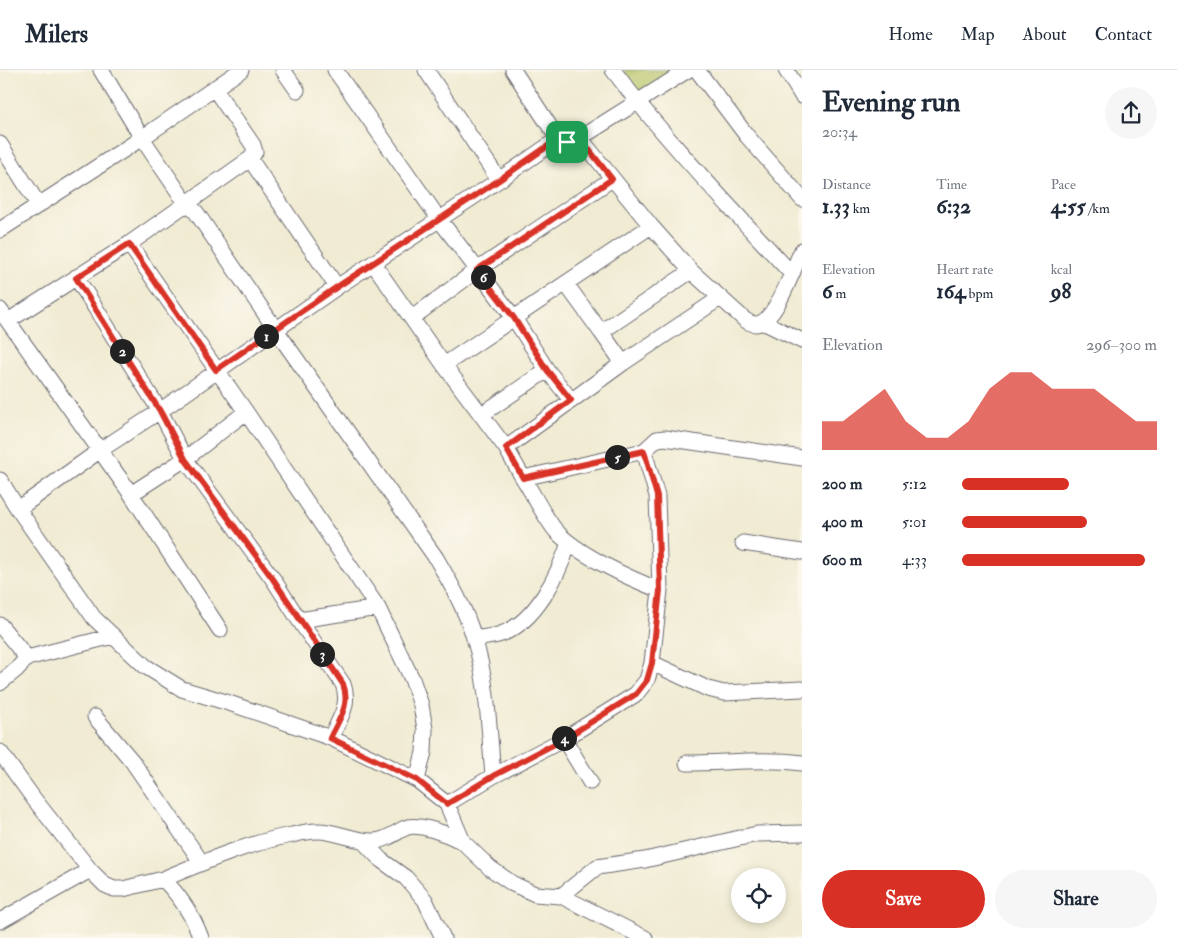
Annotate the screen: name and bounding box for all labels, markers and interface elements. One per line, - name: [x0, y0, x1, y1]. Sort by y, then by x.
- text: Milers: [25, 19, 88, 50]
- text: Home: [888, 23, 933, 46]
- text: Map: [961, 23, 995, 46]
- text: About: [1023, 23, 1067, 46]
- text: Contact: [1095, 23, 1152, 46]
- text: Evening run: [822, 85, 960, 120]
- button: share: [1105, 87, 1157, 139]
- pin: [546, 121, 588, 163]
- text: 20:34: [822, 122, 857, 142]
- icon: arrive: [553, 128, 581, 156]
- text: Distance: [822, 176, 871, 193]
- text: Time: [936, 176, 967, 193]
- text: Pace: [1051, 176, 1076, 193]
- text: 1.33: [822, 193, 850, 220]
- text: 6:32: [936, 193, 971, 220]
- text: 4:55: [1051, 193, 1086, 220]
- text: km: [850, 200, 870, 217]
- text: /km: [1086, 200, 1110, 217]
- text: Elevation: [822, 261, 875, 278]
- text: Heart rate: [936, 261, 993, 278]
- text: kcal: [1051, 261, 1072, 278]
- pin: 6: [470, 264, 496, 290]
- text: 6: [480, 269, 487, 286]
- text: 6: [822, 278, 833, 305]
- text: 164: [936, 278, 966, 305]
- text: 98: [1051, 278, 1071, 305]
- text: m: [833, 285, 846, 302]
- text: bpm: [966, 285, 993, 302]
- pin: 1: [254, 324, 278, 348]
- text: 1: [264, 328, 269, 345]
- text: Elevation: [822, 335, 883, 355]
- text: 296–300 m: [1086, 335, 1157, 355]
- pin: 2: [110, 338, 134, 364]
- text: 2: [119, 343, 126, 360]
- pin: 5: [604, 444, 630, 470]
- text: 5: [614, 449, 621, 466]
- text: 200 m: [822, 474, 862, 494]
- text: 5:12: [902, 474, 927, 494]
- text: 400 m: [822, 512, 863, 532]
- text: 5:01: [902, 512, 927, 532]
- text: 600 m: [822, 550, 862, 570]
- text: 4:33: [902, 550, 927, 570]
- pin: 3: [310, 642, 334, 666]
- text: 3: [320, 646, 325, 663]
- pin: 4: [552, 726, 576, 750]
- text: 4: [561, 730, 568, 747]
- map controls: [731, 868, 786, 923]
- button: locate: [731, 868, 786, 923]
- button: Save: [822, 870, 985, 928]
- button: Share: [995, 870, 1157, 928]

